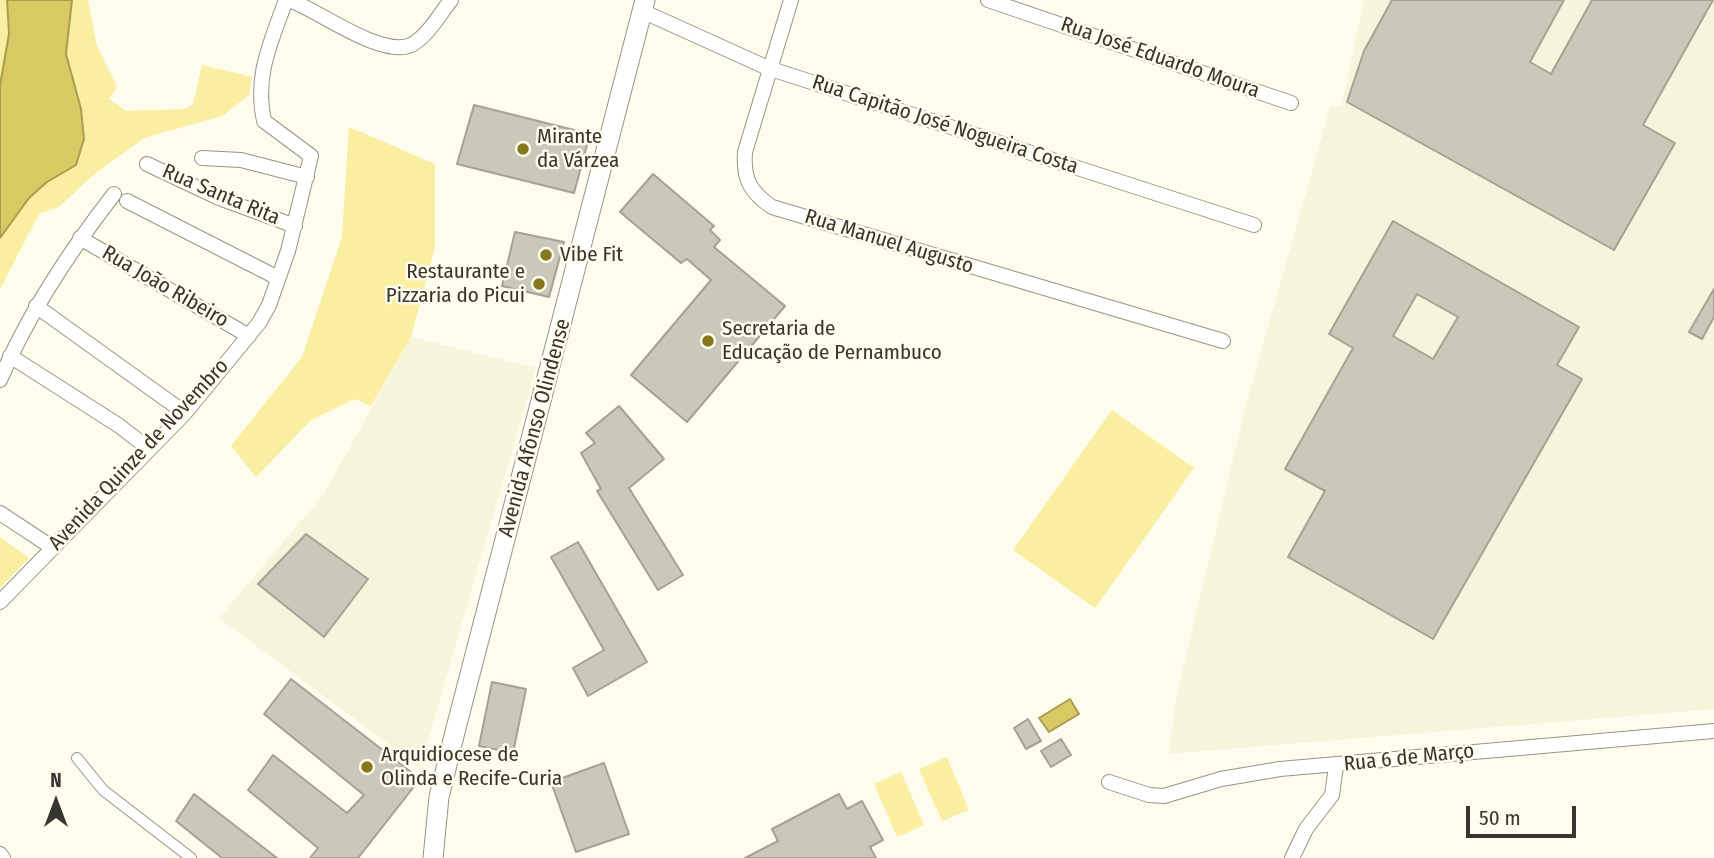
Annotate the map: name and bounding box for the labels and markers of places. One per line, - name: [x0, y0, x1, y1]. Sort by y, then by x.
- place label: Mirante da Várzea: [537, 124, 619, 174]
- marker: Mirante da Várzea: [515, 141, 531, 157]
- place label: Vibe Fit: [560, 242, 623, 268]
- marker: Vibe Fit: [538, 247, 554, 263]
- place label: Restaurante e Pizzaria do Picui: [386, 259, 525, 309]
- marker: Restaurante e Pizzaria do Picui: [531, 276, 547, 292]
- place label: Secretaria de Educação de Pernambuco: [722, 316, 942, 366]
- marker: Secretaria de Educação de Pernambuco: [700, 333, 716, 349]
- place label: Arquidiocese de Olinda e Recife-Curia: [381, 742, 562, 792]
- marker: Arquidiocese de Olinda e Recife-Curia: [359, 759, 375, 775]

